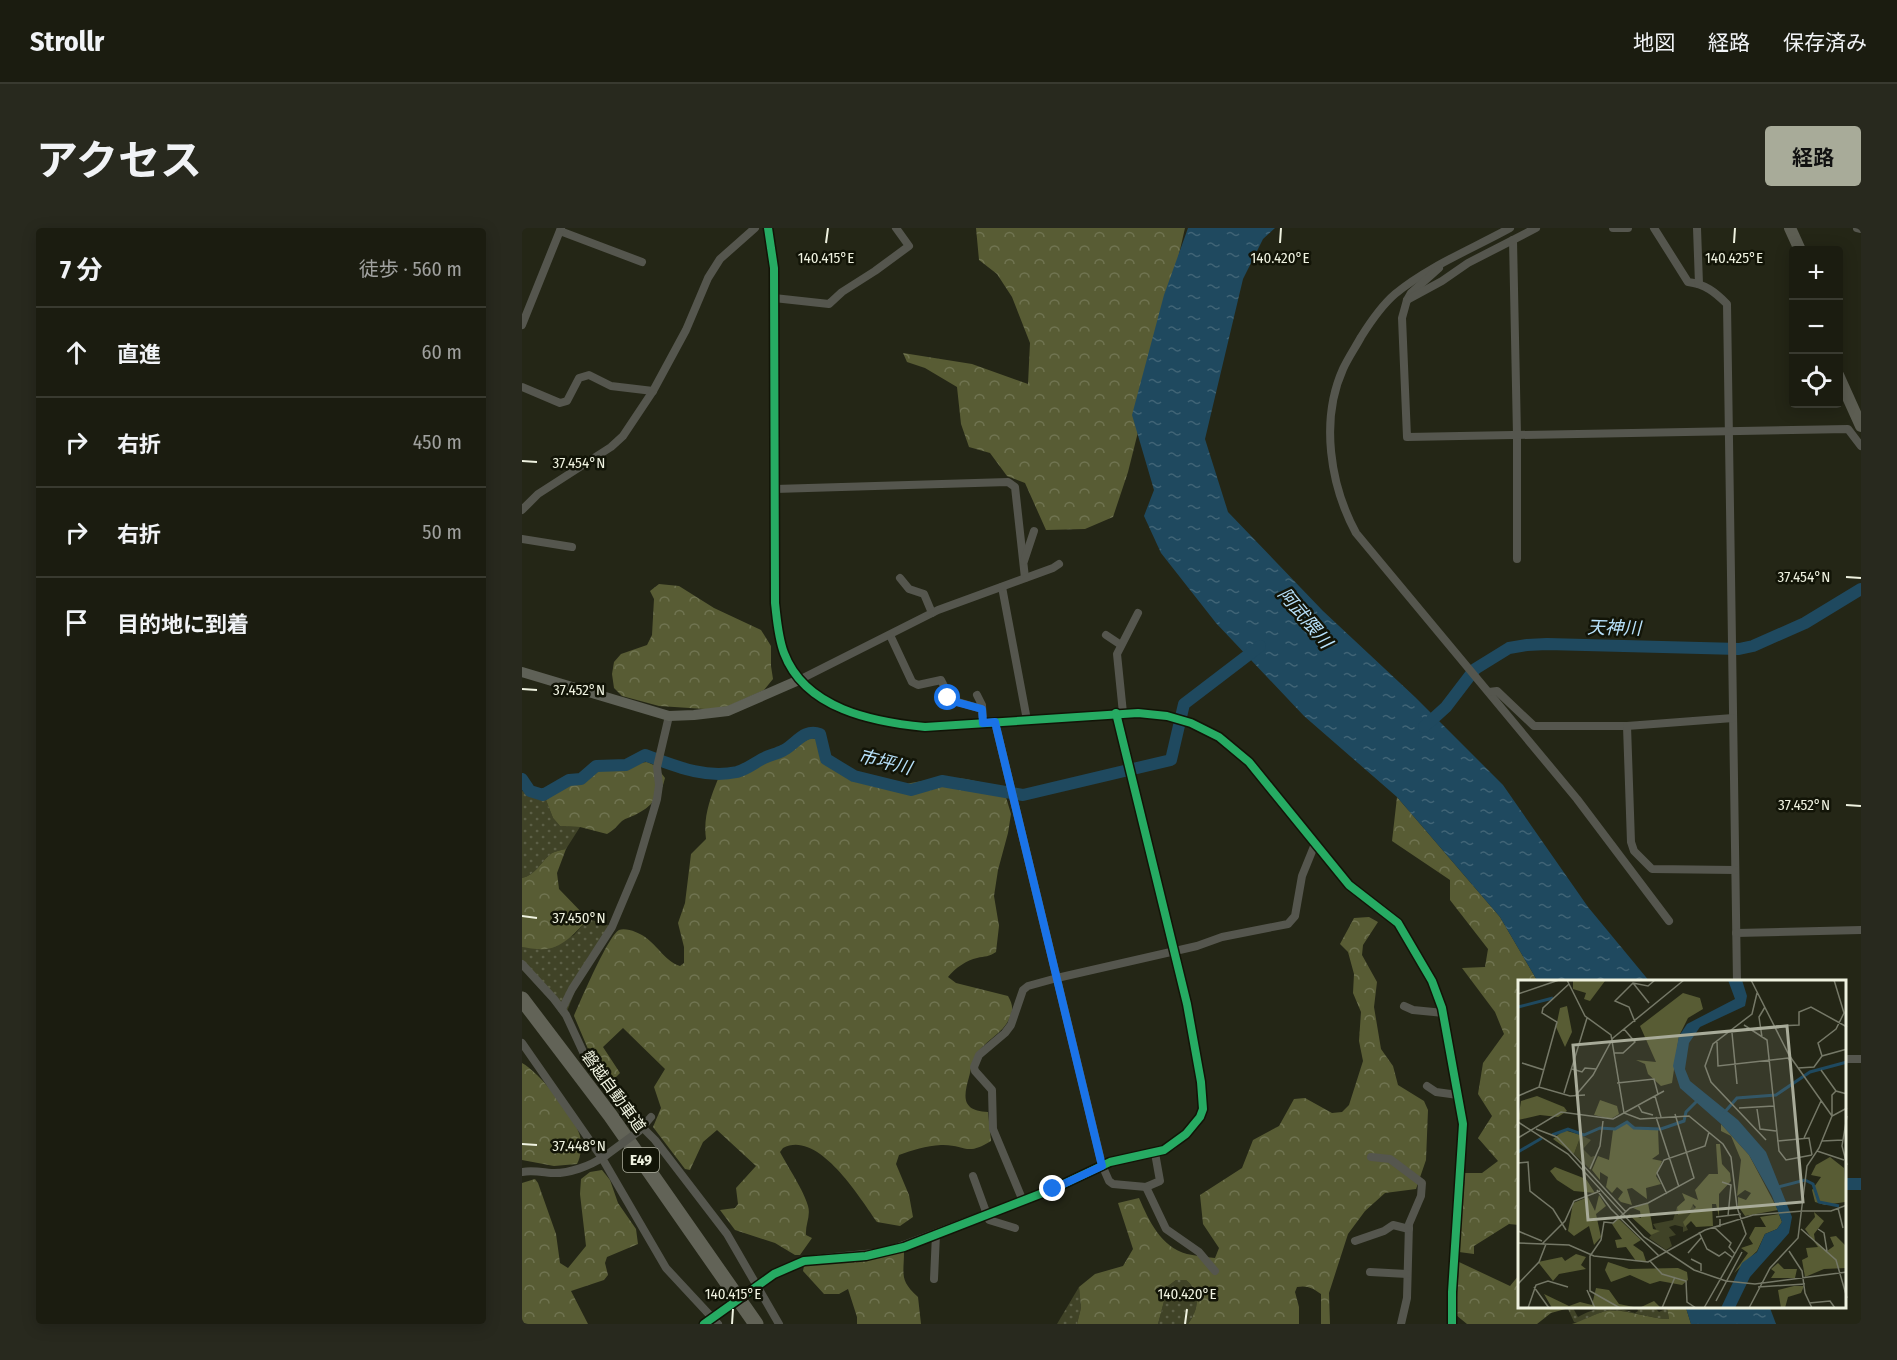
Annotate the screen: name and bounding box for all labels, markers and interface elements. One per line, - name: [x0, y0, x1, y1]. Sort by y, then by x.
- text: Strollr: [30, 25, 104, 58]
- text: 地図: [1633, 30, 1675, 56]
- text: 経路: [1708, 30, 1750, 56]
- text: 保存済み: [1783, 30, 1867, 56]
- button: 経路: [1765, 126, 1861, 186]
- text: アクセス: [36, 136, 202, 186]
- map controls: [1789, 246, 1843, 408]
- button: +: [1789, 246, 1843, 300]
- text: 140.415°E: [798, 249, 854, 267]
- text: 140.420°E: [1250, 249, 1310, 267]
- text: 140.425°E: [1705, 249, 1763, 267]
- text: 7 分: [60, 255, 102, 286]
- text: 徒歩 · 560 m: [359, 257, 462, 281]
- button: −: [1789, 300, 1843, 354]
- icon: ahead: [60, 336, 93, 369]
- text: 60 m: [422, 340, 462, 364]
- text: 直進: [117, 341, 161, 368]
- button: locate: [1789, 354, 1843, 408]
- icon: right: [60, 426, 93, 459]
- text: 450 m: [413, 430, 462, 454]
- text: 右折: [117, 431, 161, 458]
- text: 37.454°N: [553, 454, 605, 472]
- icon: right: [60, 516, 93, 549]
- text: 50 m: [422, 520, 462, 544]
- text: 右折: [117, 521, 161, 548]
- text: 37.454°N: [1778, 568, 1830, 586]
- water label: 阿武隈川: [1273, 583, 1338, 654]
- icon: arrive: [60, 606, 93, 639]
- text: 目的地に到着: [117, 611, 249, 638]
- water label: 天神川: [1587, 617, 1643, 640]
- text: 37.452°N: [553, 681, 605, 699]
- route start: [934, 684, 960, 710]
- water label: 市坪川: [856, 745, 916, 780]
- text: 37.452°N: [1778, 796, 1830, 814]
- text: 37.450°N: [552, 909, 606, 927]
- inset map: [1518, 980, 1846, 1309]
- street label: 磐越自動車道: [578, 1047, 649, 1136]
- text: 37.448°N: [552, 1137, 606, 1155]
- road number: E49: [623, 1148, 659, 1172]
- route end: [1039, 1175, 1065, 1201]
- text: 140.415°E: [705, 1285, 761, 1303]
- text: 140.420°E: [1157, 1285, 1217, 1303]

